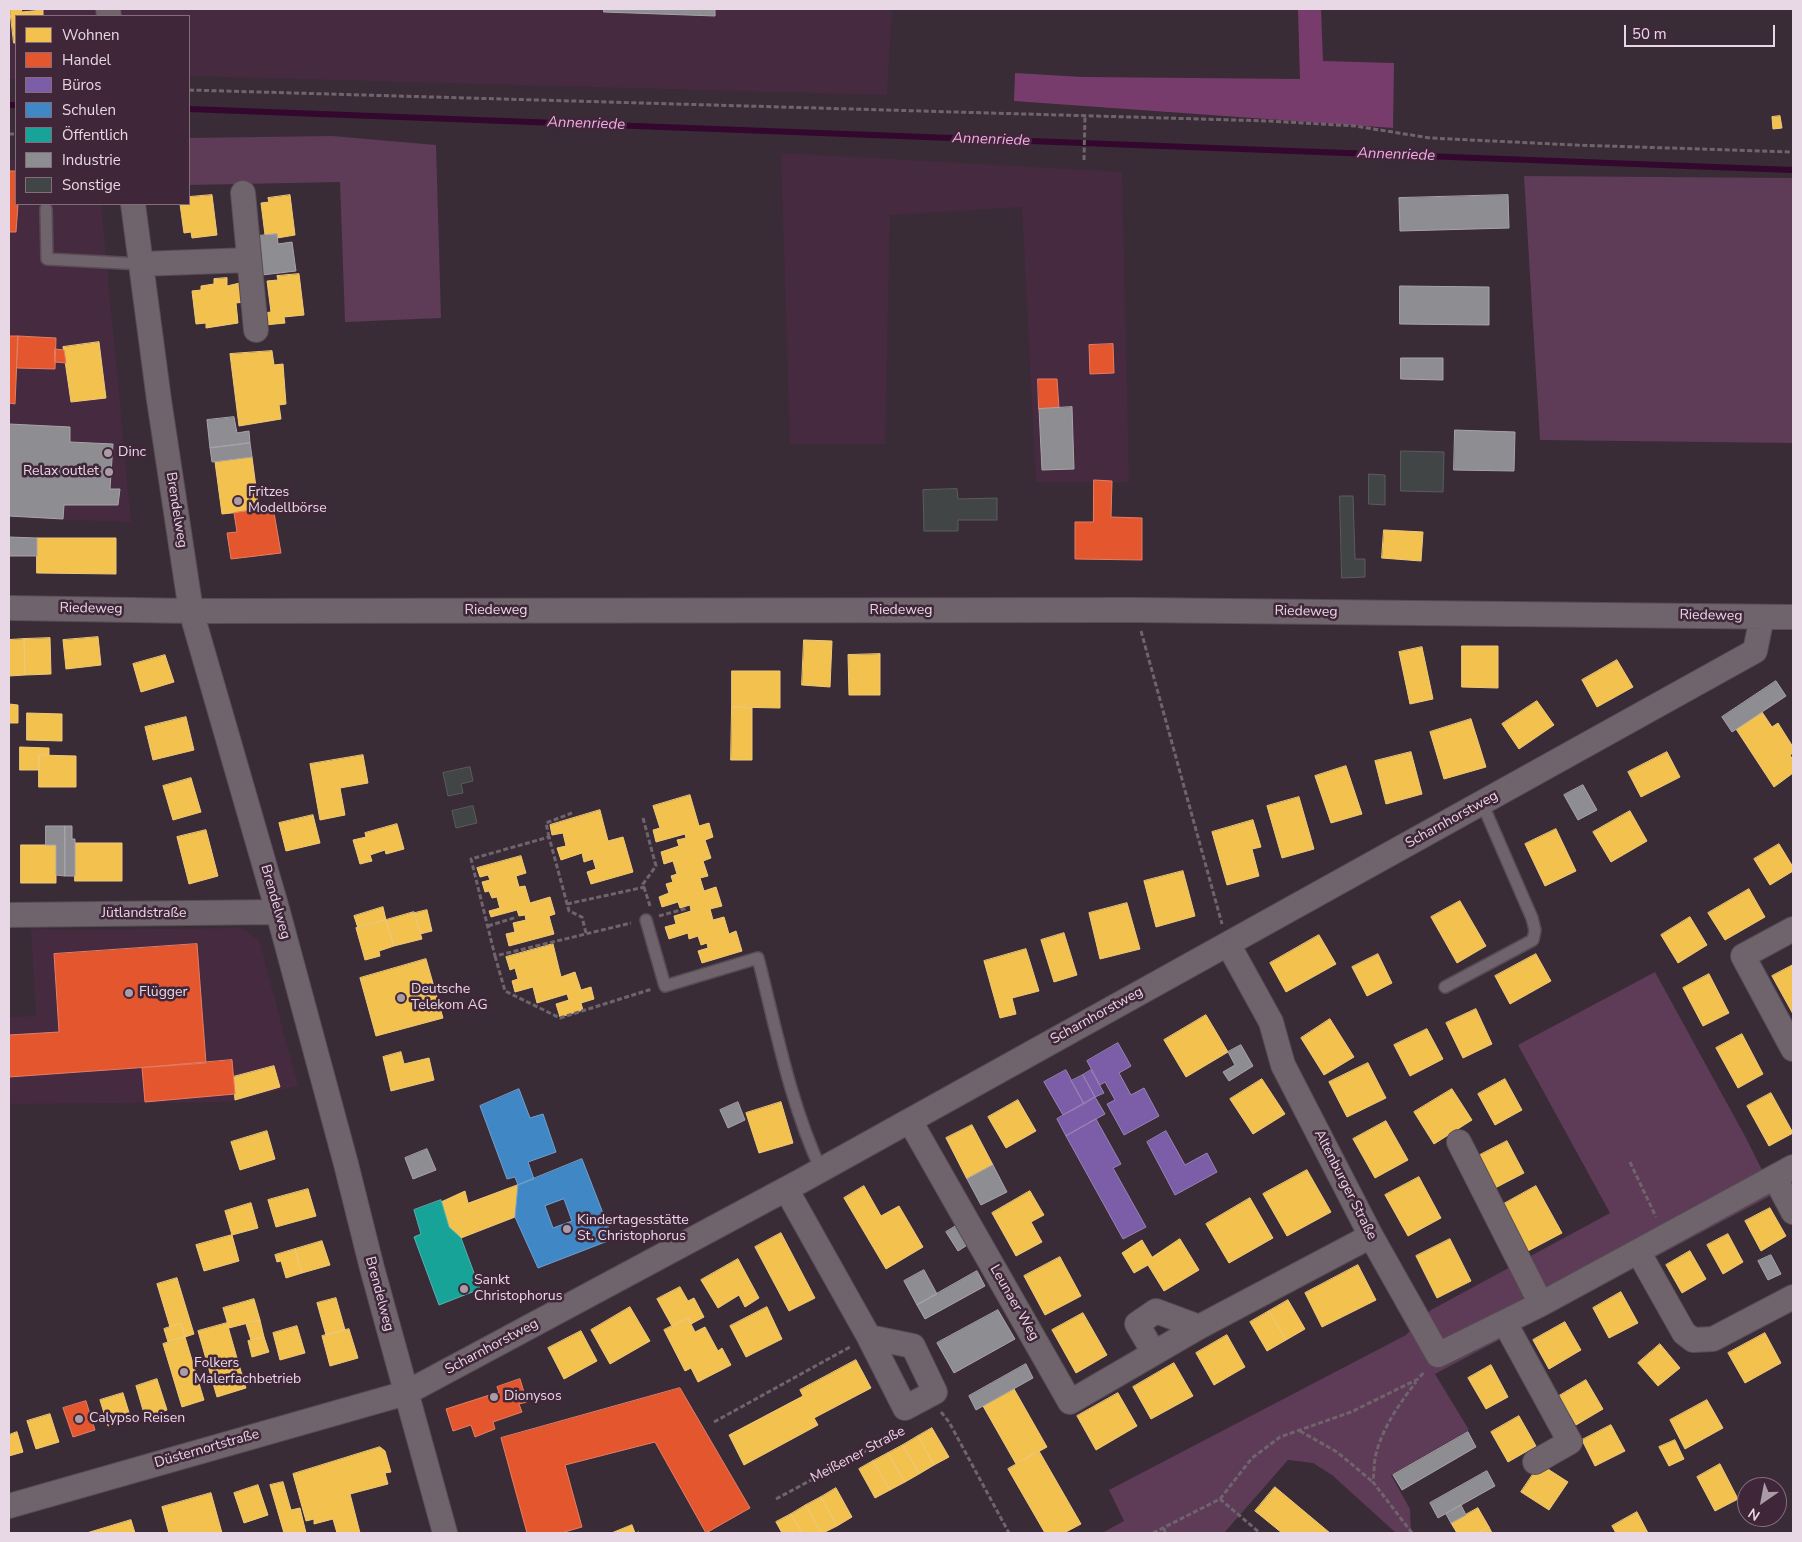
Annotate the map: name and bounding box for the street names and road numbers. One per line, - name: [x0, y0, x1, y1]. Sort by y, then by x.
- street label: Brendelweg: [162, 471, 190, 549]
- street label: Riedeweg: [59, 600, 123, 618]
- street label: Riedeweg: [465, 603, 527, 619]
- street label: Riedeweg: [870, 603, 932, 619]
- street label: Riedeweg: [1274, 603, 1338, 621]
- street label: Riedeweg: [1679, 607, 1743, 625]
- street label: Scharnhorstweg: [1403, 788, 1501, 852]
- street label: Brendelweg: [256, 863, 294, 941]
- street label: Jütlandstraße: [102, 906, 186, 922]
- street label: Scharnhorstweg: [1048, 984, 1146, 1048]
- street label: Altenburger Straße: [1310, 1127, 1380, 1243]
- street label: Brendelweg: [361, 1255, 397, 1333]
- street label: Leunaer Weg: [986, 1262, 1042, 1344]
- street label: Scharnhorstweg: [443, 1315, 541, 1379]
- street label: Meißener Straße: [808, 1423, 908, 1487]
- street label: Düsternortstraße: [153, 1426, 261, 1472]

